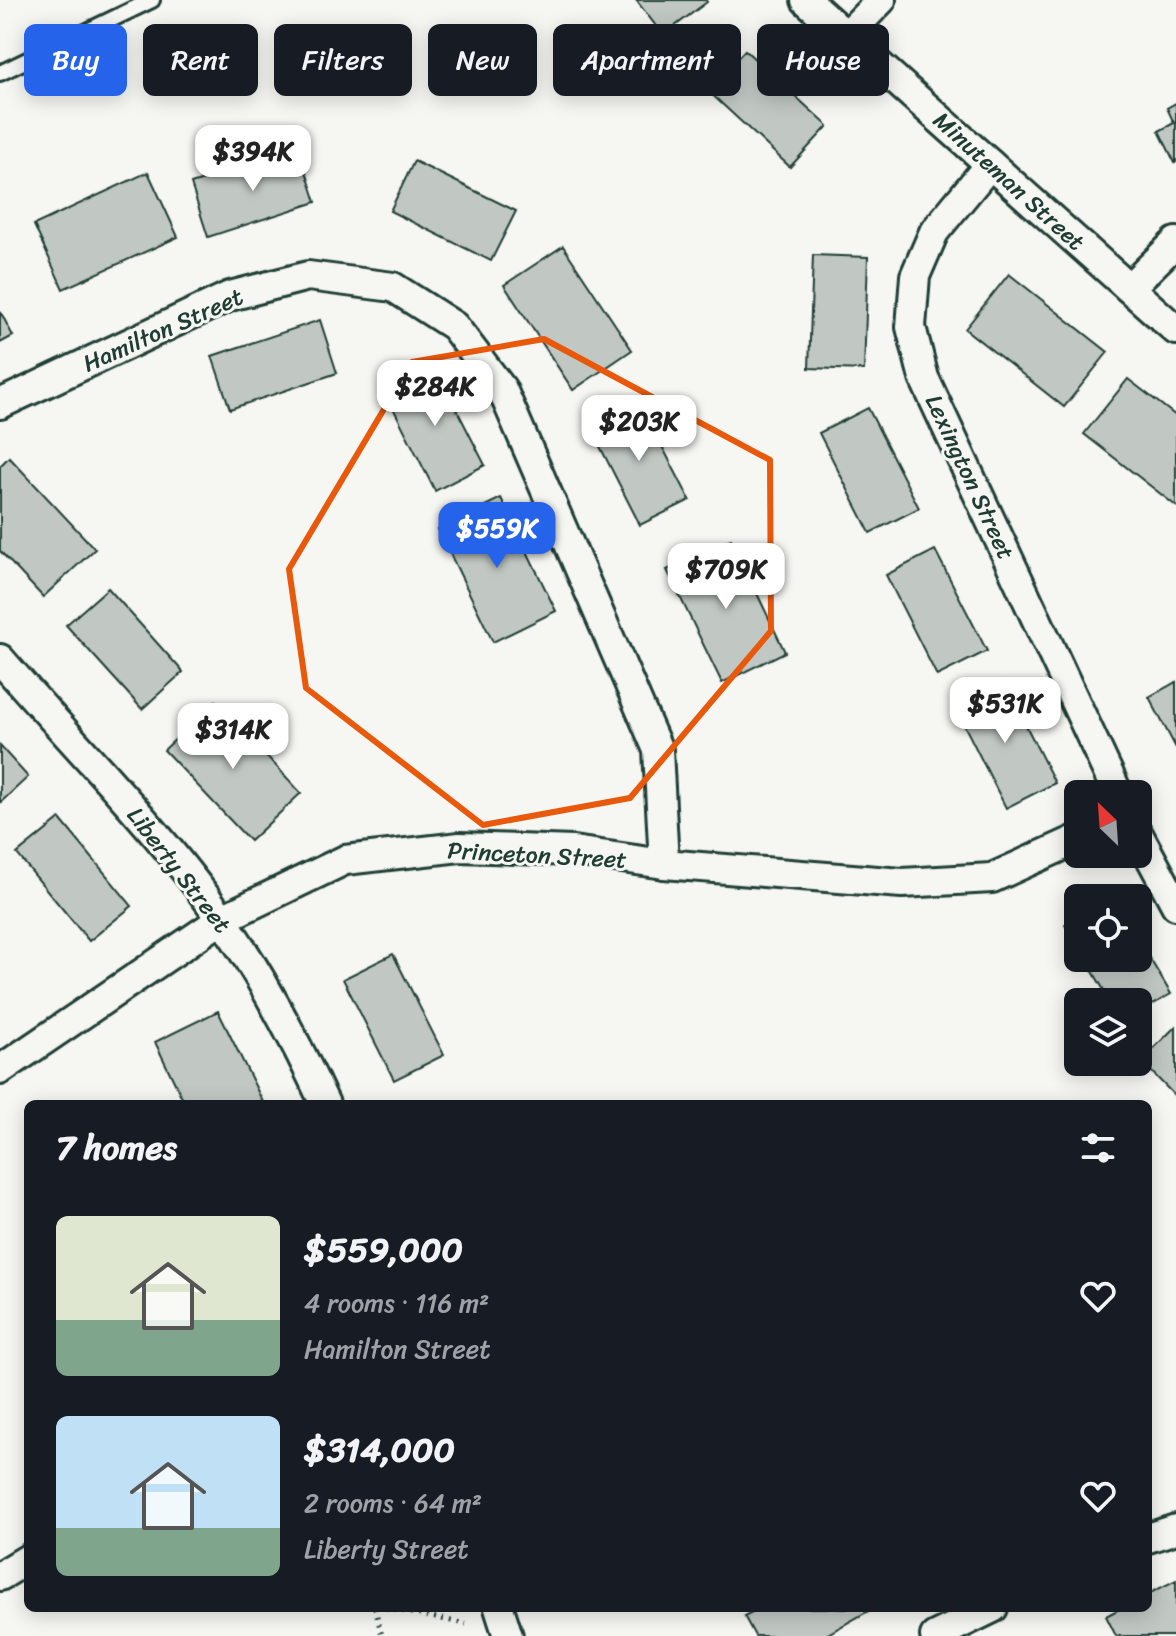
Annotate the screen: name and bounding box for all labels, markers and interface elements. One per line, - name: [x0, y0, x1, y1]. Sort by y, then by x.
- chip: Buy: [24, 24, 127, 96]
- chip: Rent: [143, 24, 258, 96]
- chip: Filters: [274, 24, 412, 96]
- chip: New: [428, 24, 537, 96]
- chip: Apartment: [553, 24, 741, 96]
- chip: House: [757, 24, 889, 96]
- street label: Minuteman Street: [923, 101, 1095, 261]
- pin: $394K: [197, 125, 309, 193]
- text: $394K: [213, 128, 293, 174]
- street label: Hamilton Street: [76, 276, 250, 384]
- pin: $284K: [379, 360, 491, 428]
- text: $284K: [395, 363, 475, 409]
- street label: Lexington Street: [913, 387, 1027, 567]
- pin: $203K: [583, 395, 695, 463]
- text: $203K: [599, 398, 679, 444]
- pin: $559K: [441, 502, 553, 570]
- text: $559K: [456, 505, 538, 551]
- pin: $709K: [670, 543, 782, 611]
- text: $709K: [686, 546, 766, 592]
- pin: $531K: [949, 677, 1061, 745]
- text: $531K: [968, 680, 1042, 726]
- pin: $314K: [177, 703, 289, 771]
- text: $314K: [196, 706, 270, 752]
- north arrow: [1064, 780, 1152, 868]
- map controls: [1064, 780, 1152, 1076]
- street label: Liberty Street: [116, 797, 242, 943]
- street label: Princeton Street: [446, 829, 628, 881]
- button: locate: [1064, 884, 1152, 972]
- button: layers: [1064, 988, 1152, 1076]
- text: 7 homes: [56, 1118, 177, 1178]
- icon: filters: [1076, 1126, 1120, 1170]
- text: $559,000: [304, 1220, 463, 1280]
- icon: home: [120, 1248, 216, 1344]
- icon: heart: [1076, 1274, 1120, 1318]
- text: 4 rooms · 116 m²: [304, 1280, 489, 1326]
- text: Hamilton Street: [304, 1326, 491, 1372]
- text: $314,000: [304, 1420, 455, 1480]
- icon: home: [120, 1448, 216, 1544]
- icon: heart: [1076, 1474, 1120, 1518]
- text: 2 rooms · 64 m²: [304, 1480, 482, 1526]
- text: Liberty Street: [304, 1526, 469, 1572]

